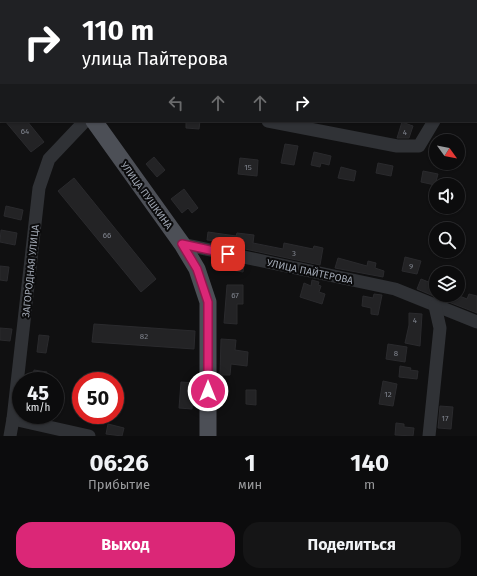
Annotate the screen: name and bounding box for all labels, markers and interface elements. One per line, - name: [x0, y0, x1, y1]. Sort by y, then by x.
- text: 110 m: [82, 14, 154, 47]
- icon: right: [16, 16, 68, 68]
- text: улица Пайтерова: [82, 48, 228, 70]
- icon: left: [165, 92, 187, 114]
- icon: ahead: [207, 92, 229, 114]
- icon: ahead: [249, 92, 271, 114]
- icon: right: [291, 92, 313, 114]
- house number: 64: [21, 127, 30, 136]
- house number: 4: [403, 128, 408, 137]
- north arrow: [429, 134, 465, 170]
- map controls: [429, 134, 465, 302]
- street label: УЛИЦА ПУШКИНА: [118, 160, 175, 232]
- house number: 15: [244, 163, 252, 172]
- button: sound: [429, 178, 465, 214]
- button: search: [429, 222, 465, 258]
- street label: ЗАГОРОДНАЯ УЛИЦА: [20, 224, 42, 318]
- house number: 66: [103, 231, 111, 240]
- pin: [211, 237, 245, 271]
- icon: arrive: [217, 243, 239, 265]
- house number: 3: [292, 249, 296, 258]
- street label: УЛИЦА ПАЙТЕРОВА: [266, 256, 355, 287]
- house number: 9: [409, 262, 413, 271]
- button: layers: [429, 266, 465, 302]
- house number: 67: [231, 291, 239, 300]
- house number: 4: [413, 316, 418, 325]
- house number: 82: [140, 332, 148, 341]
- house number: 8: [394, 349, 399, 358]
- position arrow: [187, 370, 229, 412]
- speed limit sign: 50: [72, 372, 124, 424]
- text: 45: [27, 381, 49, 405]
- house number: 12: [384, 390, 392, 399]
- text: km/h: [26, 402, 50, 414]
- house number: 17: [441, 414, 449, 423]
- text: 06:26: [89, 449, 149, 477]
- text: 1: [245, 449, 256, 477]
- text: 140: [350, 449, 389, 477]
- text: Прибытие: [88, 477, 150, 492]
- text: мин: [238, 477, 262, 492]
- text: m: [364, 477, 375, 492]
- button: Выход: [16, 522, 235, 568]
- button: Поделиться: [243, 522, 461, 568]

